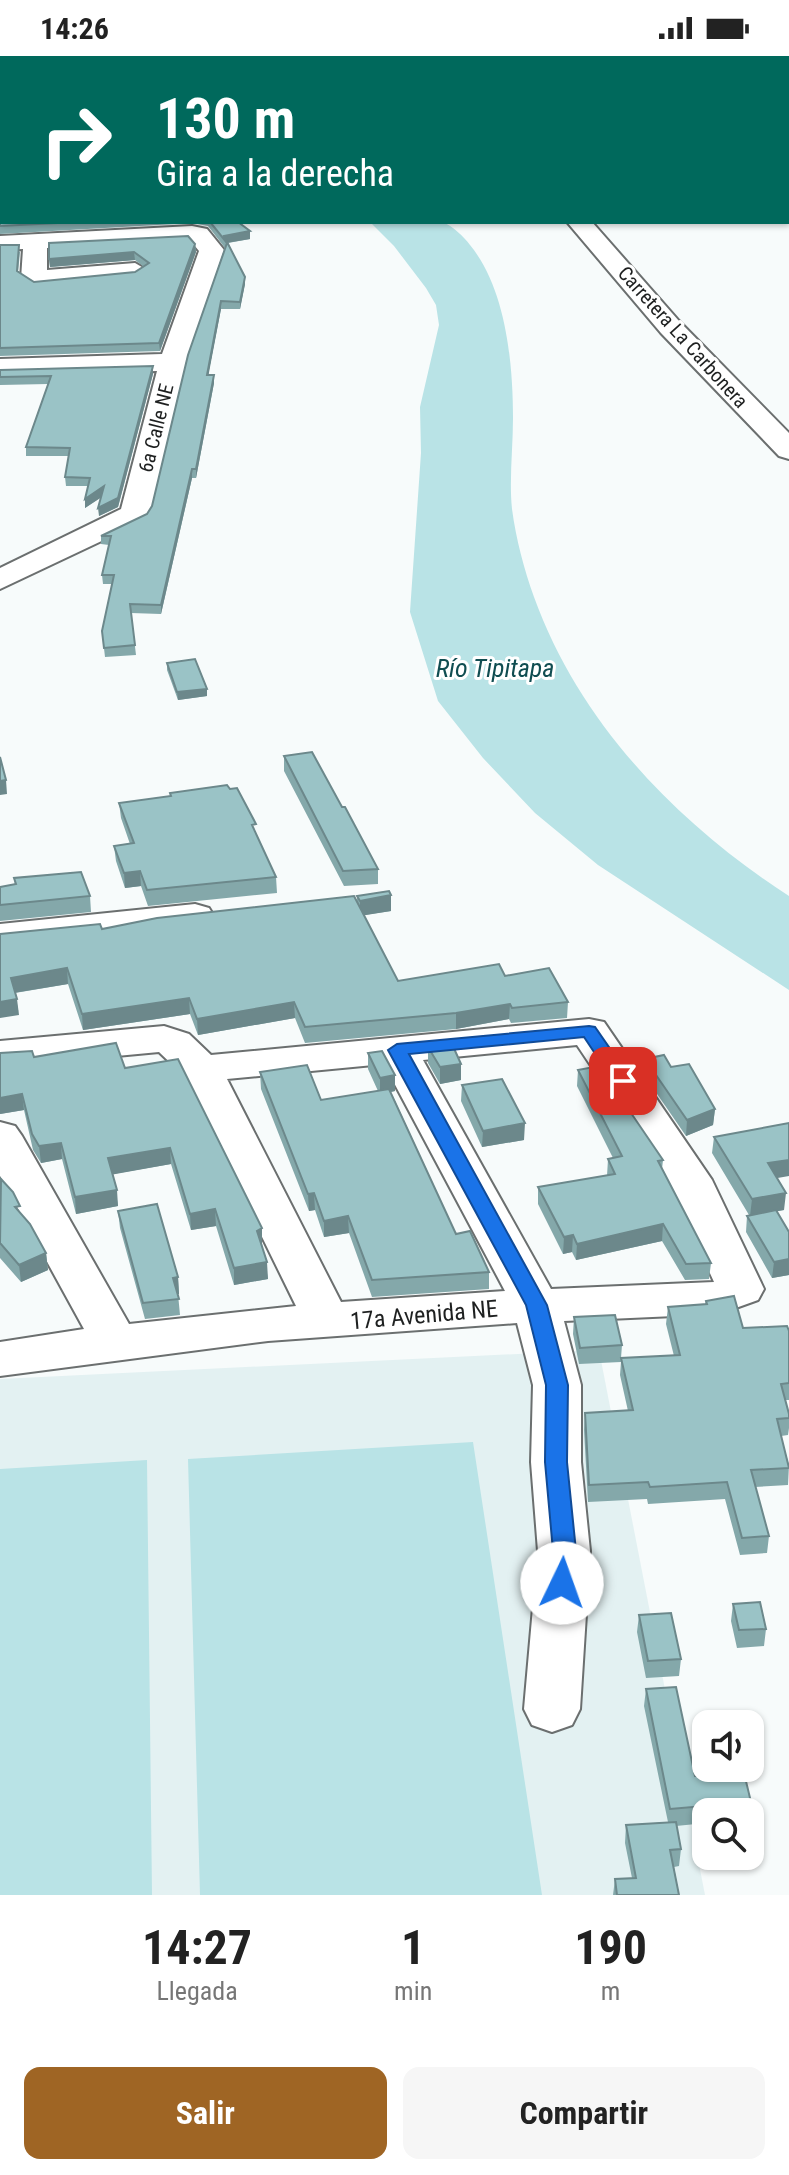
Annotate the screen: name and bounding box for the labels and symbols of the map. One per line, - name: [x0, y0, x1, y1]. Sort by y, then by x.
- street label: Carretera La Carbonera: [613, 261, 753, 413]
- street label: 6a Calle NE: [133, 381, 179, 475]
- water label: Río Tipitapa: [436, 653, 554, 683]
- pin: [589, 1047, 657, 1115]
- street label: 17a Avenida NE: [349, 1295, 499, 1335]
- position arrow: [520, 1541, 604, 1625]

